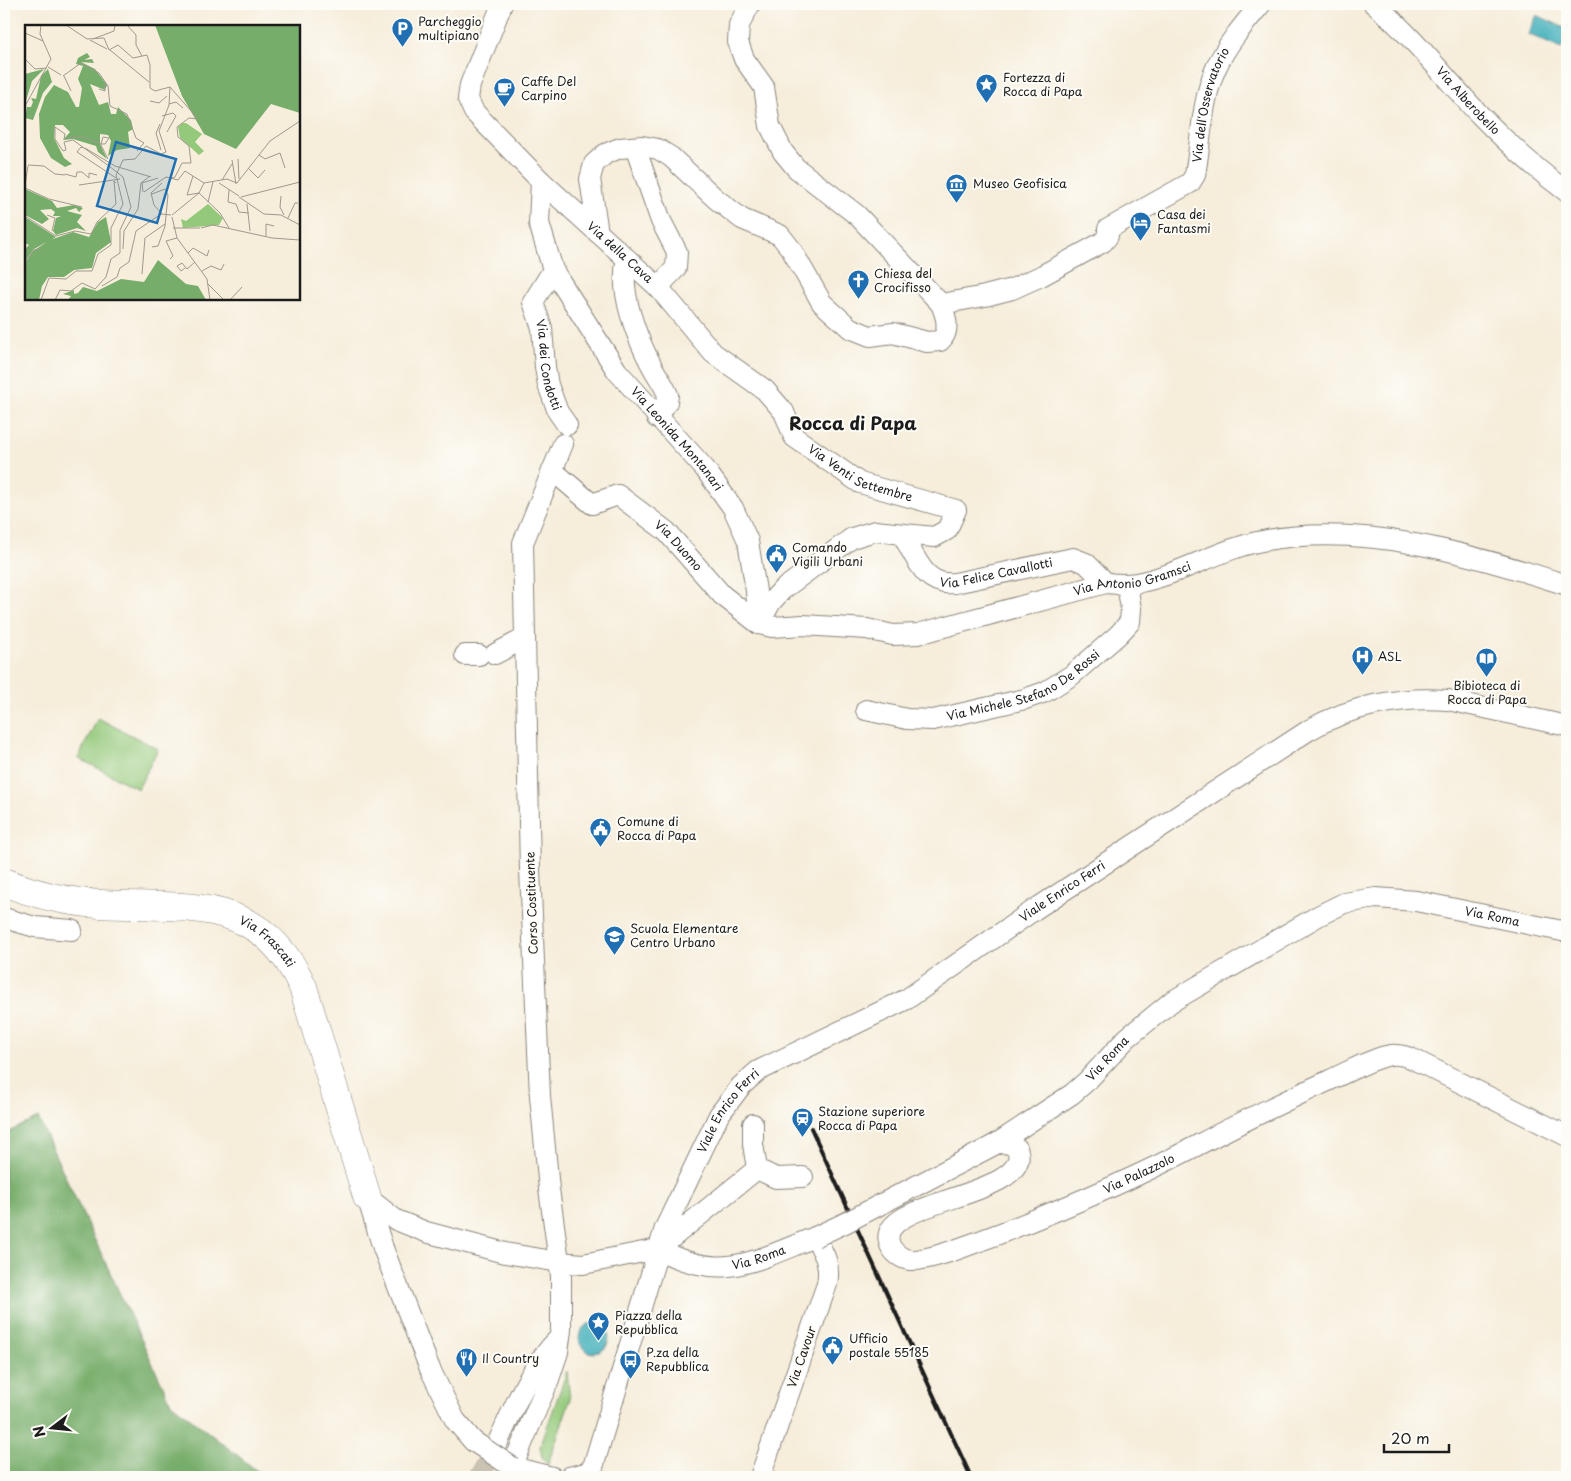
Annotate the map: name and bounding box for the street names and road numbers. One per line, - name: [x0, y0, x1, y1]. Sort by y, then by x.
- street label: Via dell'Osservatorio: [1187, 43, 1233, 163]
- street label: Via Alberobello: [1432, 62, 1505, 139]
- street label: Via della Cava: [583, 217, 658, 287]
- street label: Via dei Condotti: [532, 317, 567, 413]
- street label: Via Leonida Montanari: [627, 382, 728, 494]
- street label: Via Venti Settembre: [805, 439, 915, 506]
- street label: Via Duomo: [651, 515, 707, 575]
- street label: Via Felice Cavallotti: [938, 553, 1054, 592]
- street label: Via Antonio Gramsci: [1071, 556, 1193, 599]
- street label: Via Michele Stefano De Rossi: [945, 645, 1103, 725]
- street label: Corso Costituente: [520, 851, 542, 955]
- street label: Viale Enrico Ferri: [1015, 856, 1108, 926]
- street label: Via Roma: [1463, 901, 1522, 930]
- street label: Via Frascati: [237, 911, 300, 970]
- street label: Via Roma: [1081, 1031, 1133, 1085]
- street label: Viale Enrico Ferri: [692, 1064, 763, 1156]
- street label: Via Palazzolo: [1100, 1149, 1178, 1198]
- street label: Via Roma: [730, 1240, 789, 1274]
- street label: Via Cavour: [782, 1323, 820, 1390]

